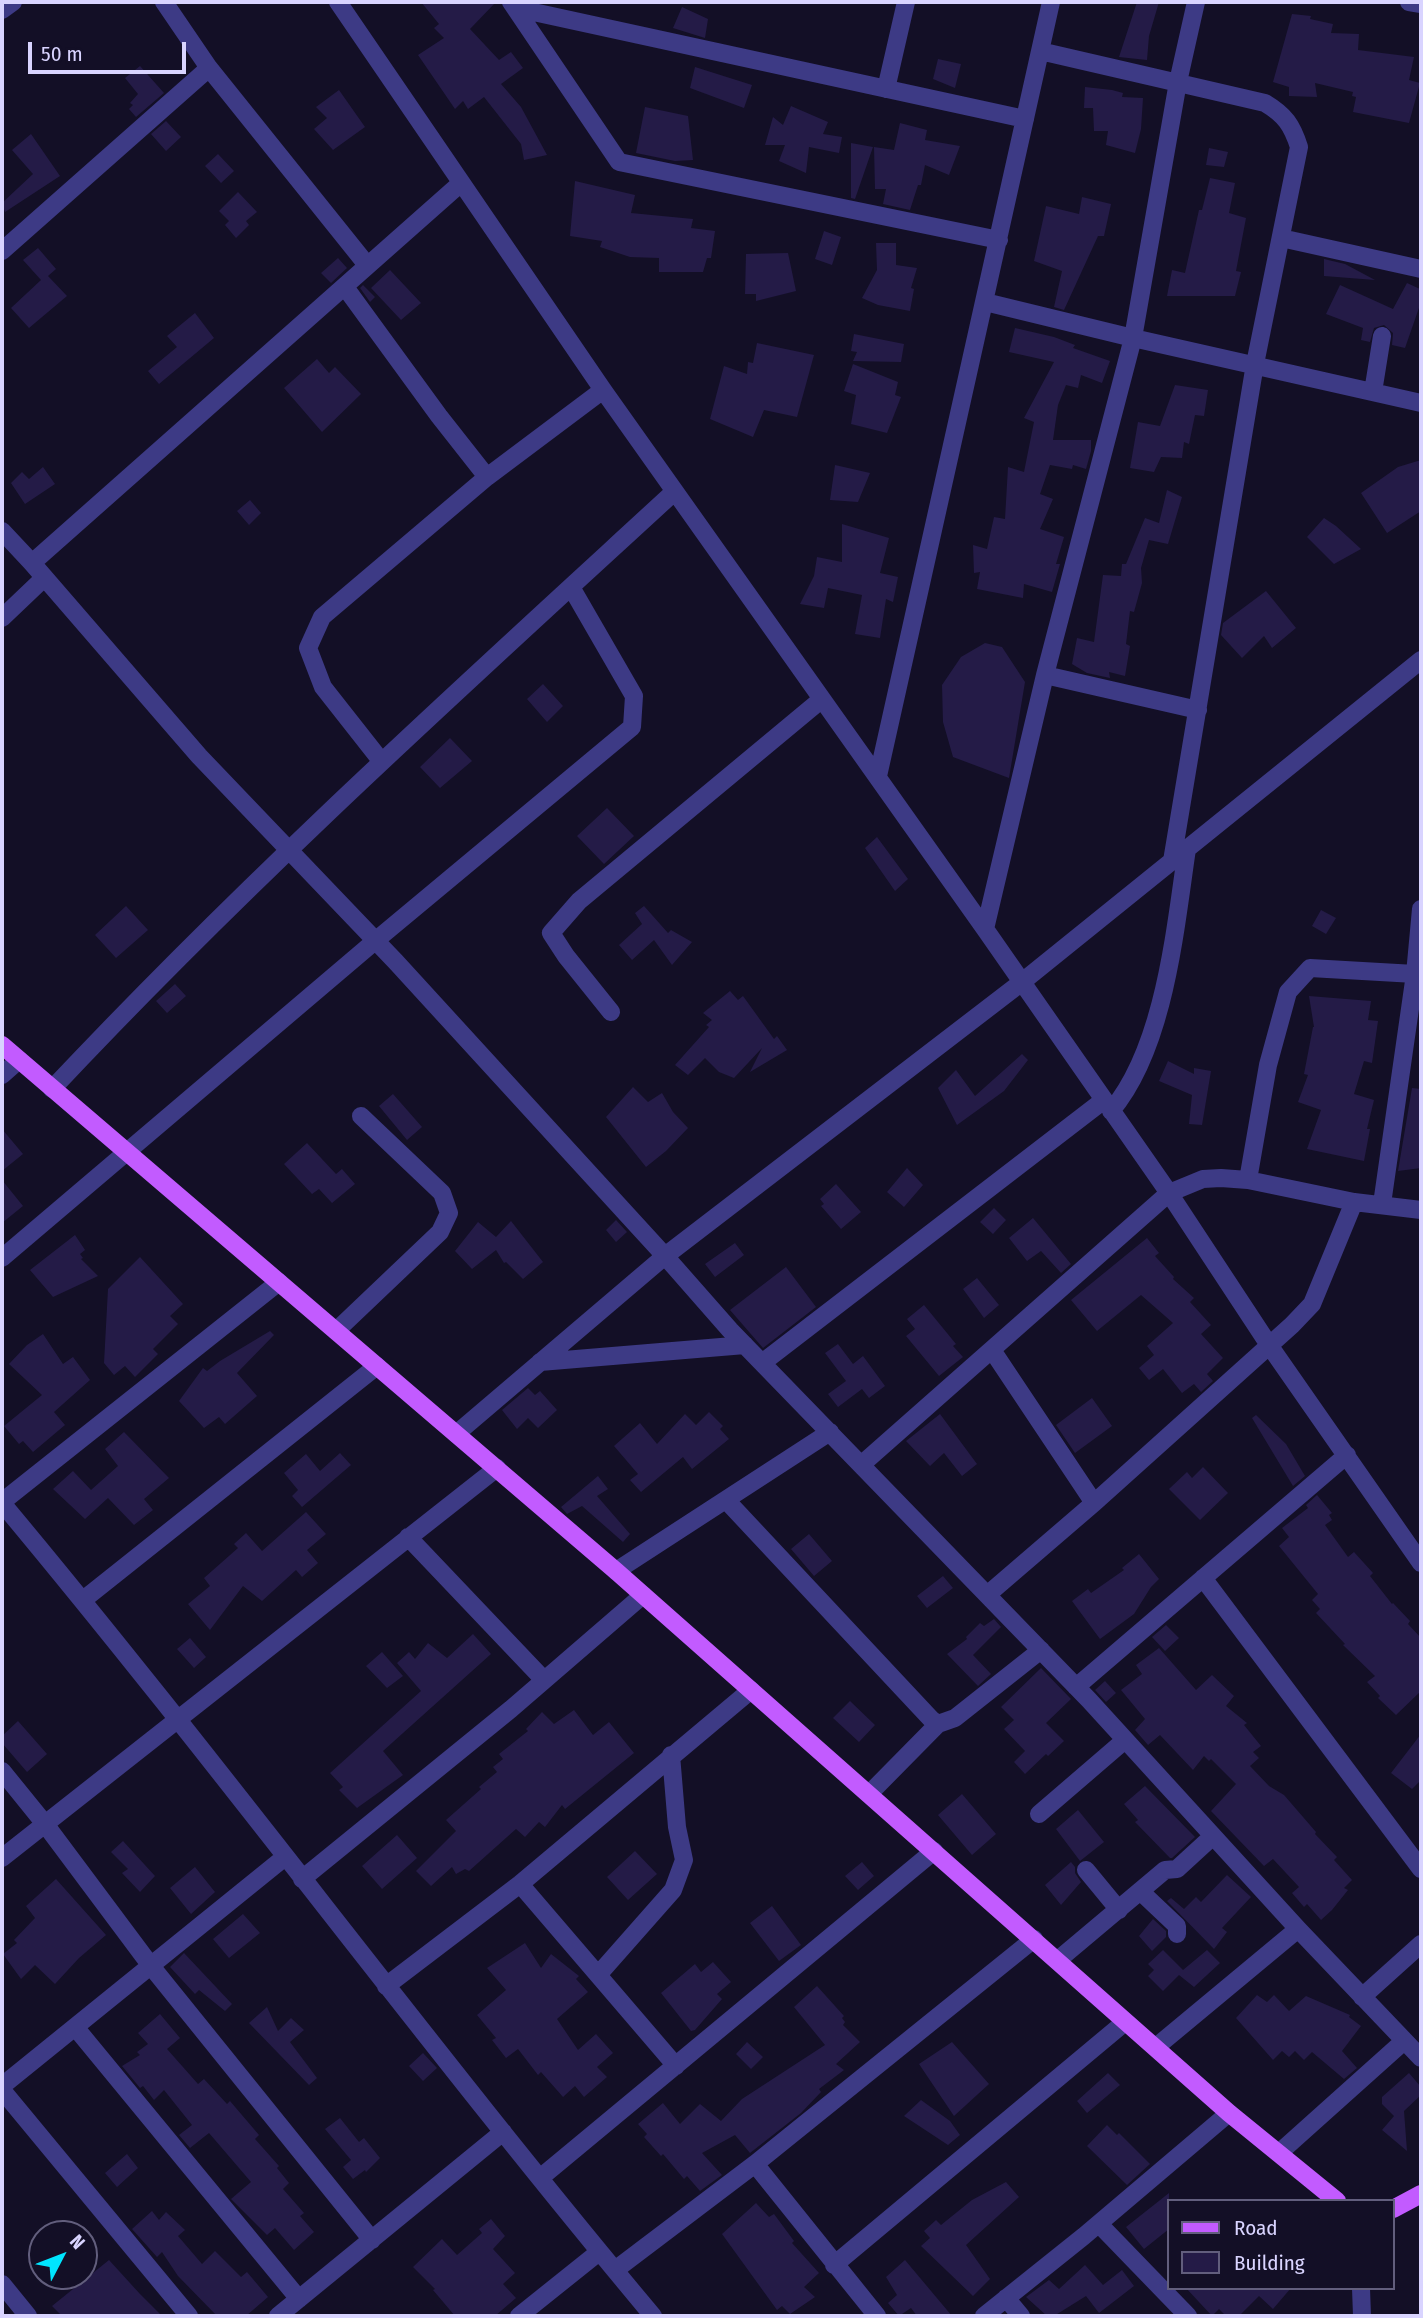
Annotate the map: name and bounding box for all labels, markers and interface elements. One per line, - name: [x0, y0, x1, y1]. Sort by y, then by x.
- scale bar: [32, 28, 189, 72]
- text: 50 m: [41, 41, 83, 67]
- legend: [1168, 2199, 1395, 2290]
- text: Road: [1234, 2215, 1278, 2241]
- north arrow: [28, 2220, 98, 2290]
- text: N: [65, 2230, 90, 2254]
- text: Building: [1234, 2250, 1305, 2276]

